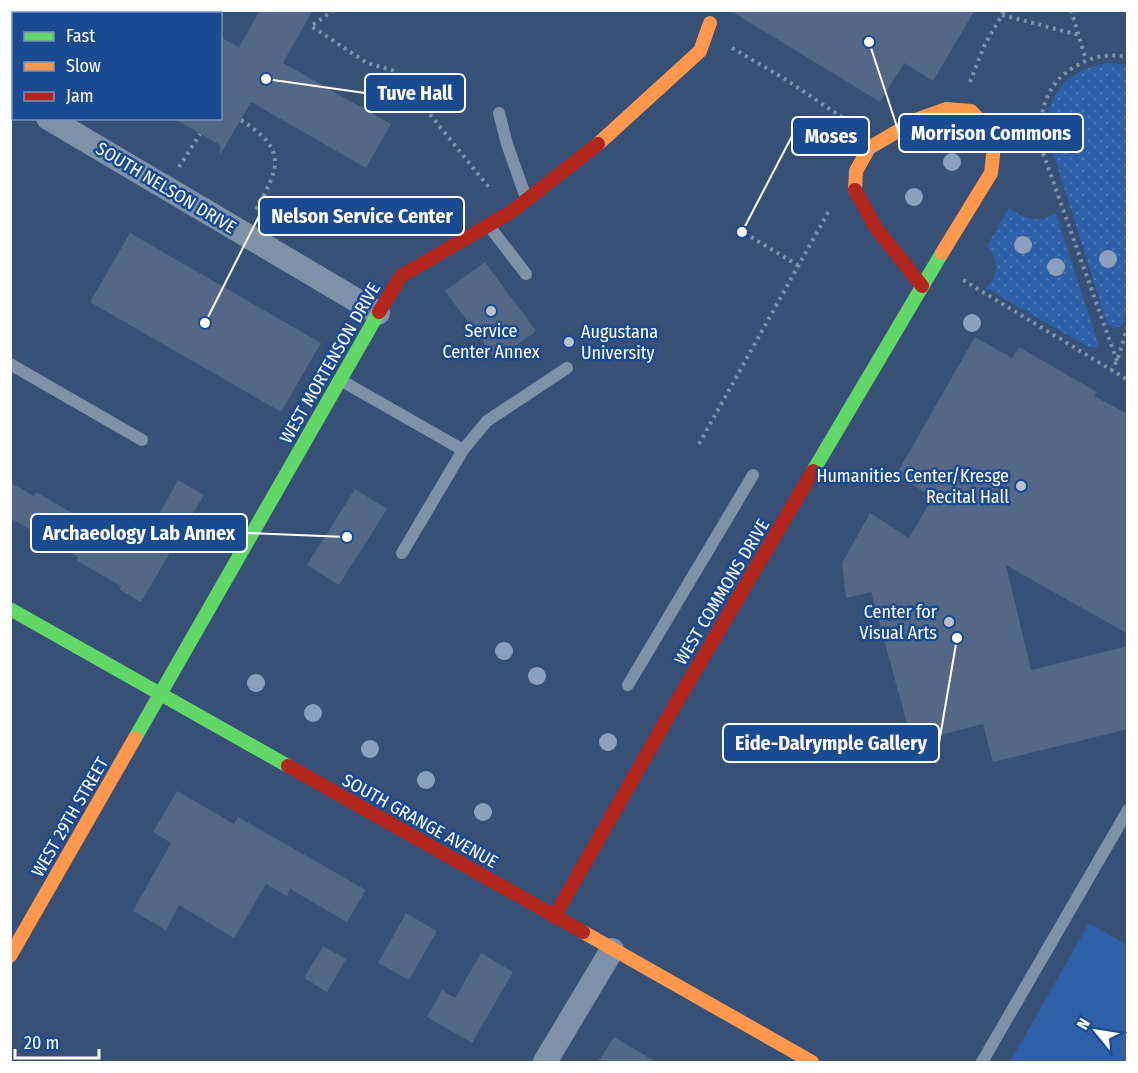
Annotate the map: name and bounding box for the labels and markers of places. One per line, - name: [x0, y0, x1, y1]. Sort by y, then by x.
- callout: Tuve Hall: [365, 74, 465, 112]
- callout: Morrison Commons: [899, 114, 1083, 152]
- callout: Moses: [792, 117, 869, 155]
- callout: Nelson Service Center: [259, 197, 464, 235]
- marker: Service Center Annex: [484, 304, 498, 318]
- place label: Service Center Annex: [442, 320, 540, 363]
- place label: Augustana University: [581, 321, 658, 364]
- marker: Augustana University: [562, 335, 576, 349]
- place label: Humanities Center/Kresge Recital Hall: [817, 465, 1009, 508]
- marker: Humanities Center/Kresge Recital Hall: [1014, 479, 1028, 493]
- callout: Archaeology Lab Annex: [31, 514, 247, 552]
- place label: Center for Visual Arts: [859, 601, 938, 644]
- marker: Center for Visual Arts: [942, 615, 956, 629]
- callout: Eide-Dalrymple Gallery: [723, 724, 939, 762]

